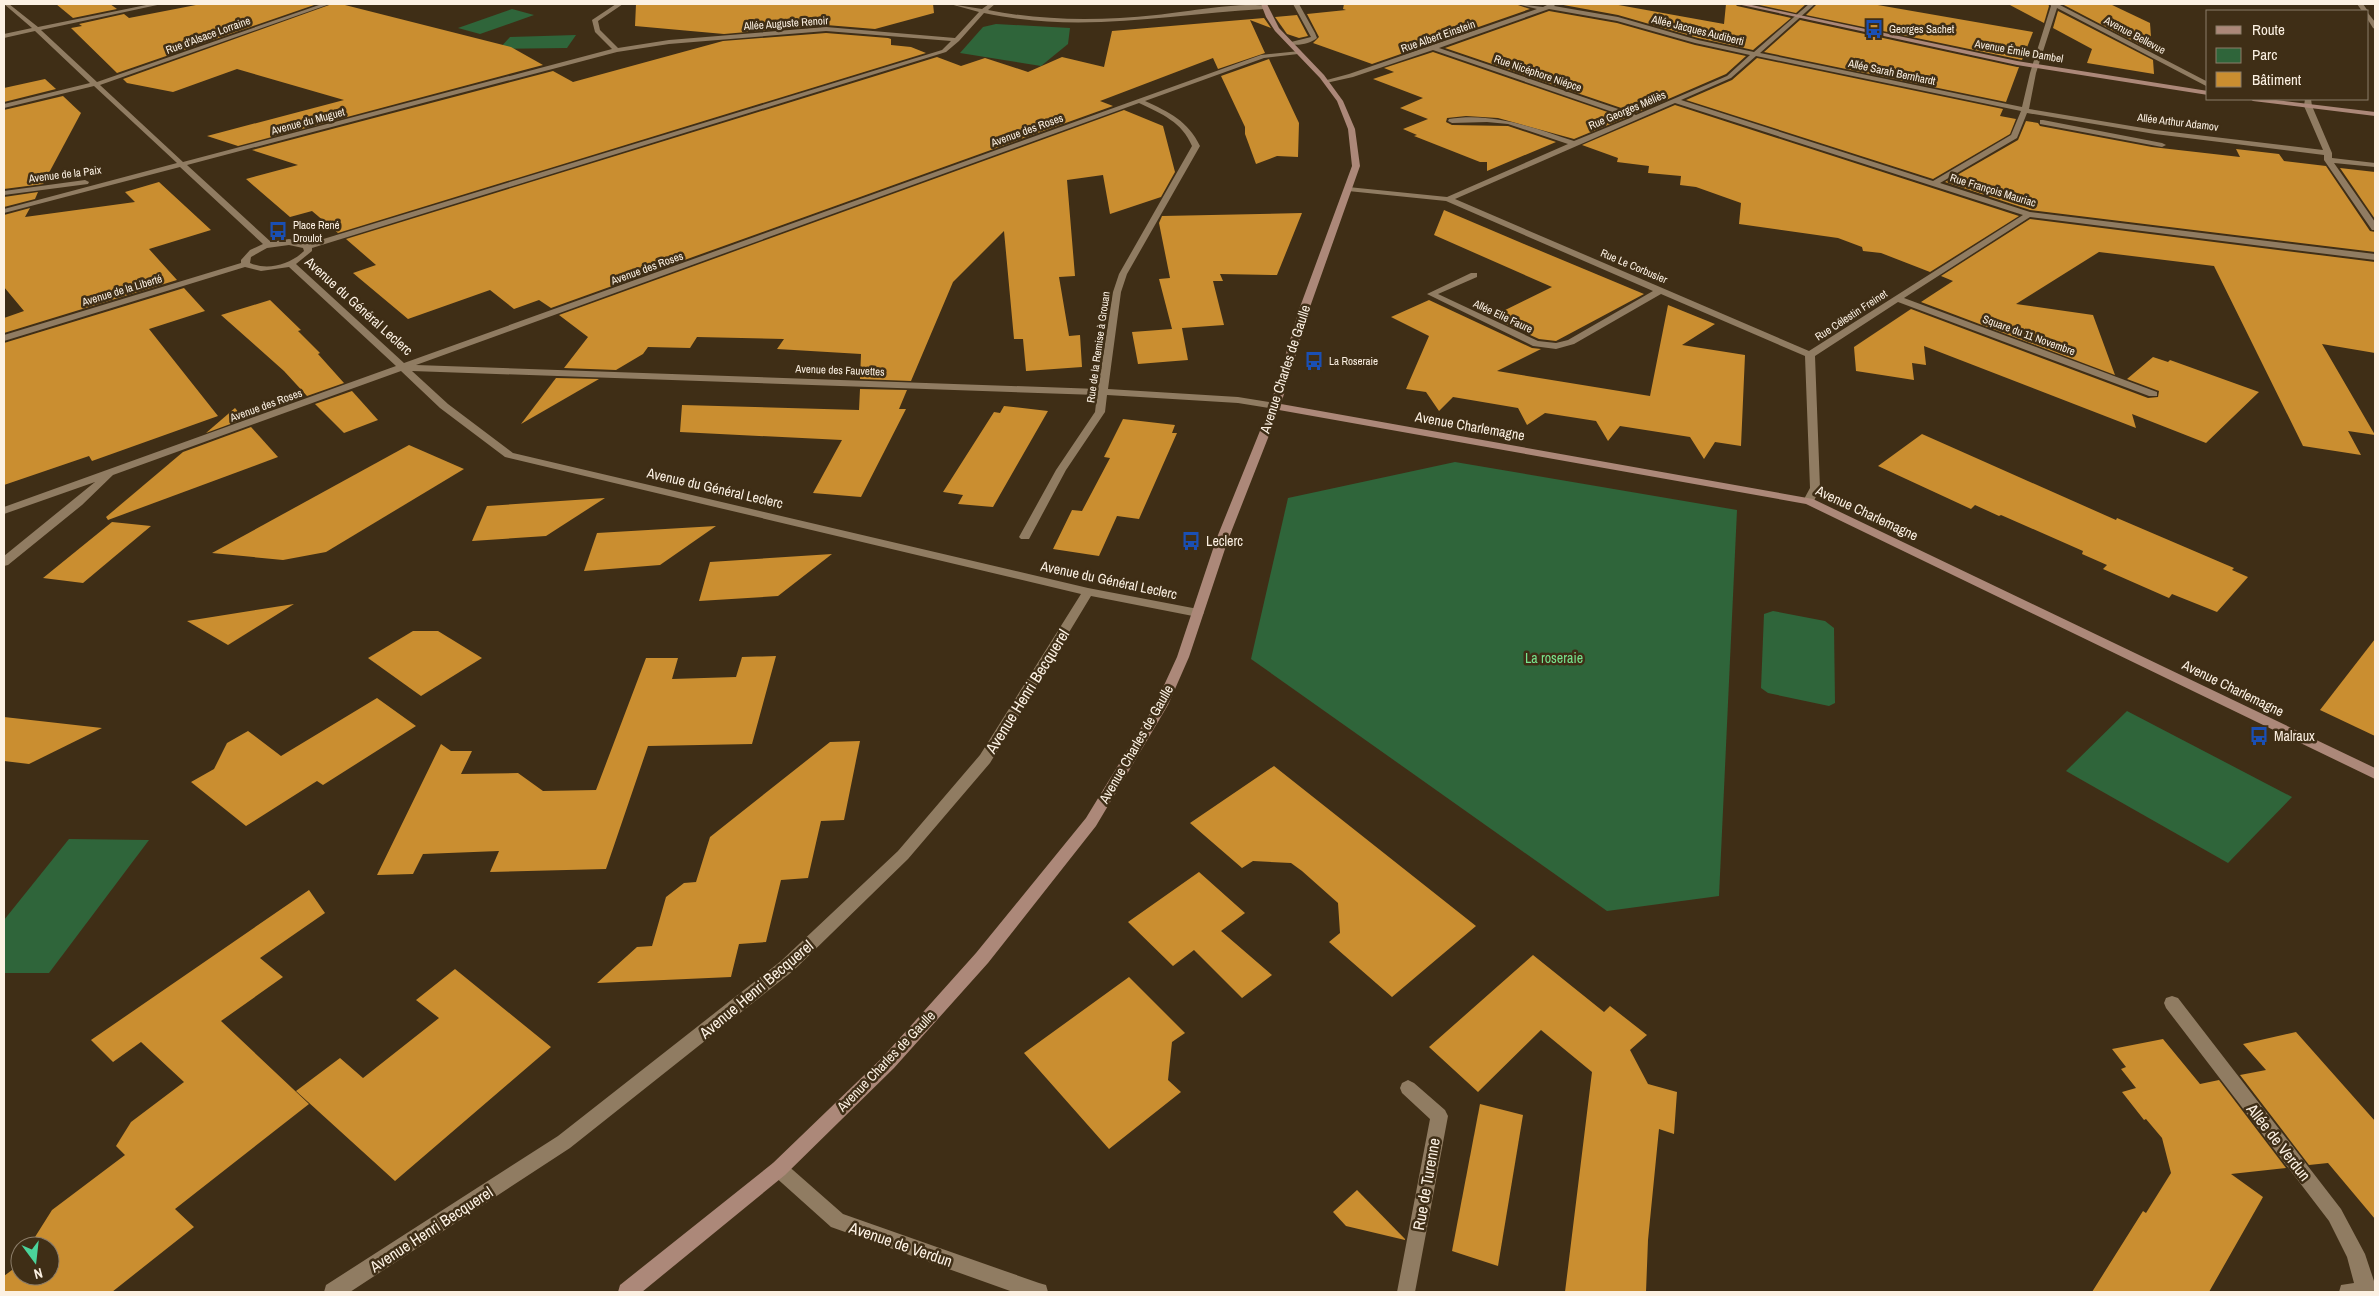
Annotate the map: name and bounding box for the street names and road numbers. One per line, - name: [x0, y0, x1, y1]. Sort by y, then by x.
- street label: Allée Jacques Audiberti: [1649, 12, 1746, 48]
- street label: Avenue Bellevue: [2101, 12, 2168, 57]
- street label: Rue d'Alsace Lorraine: [164, 13, 252, 57]
- street label: Allée Auguste Renoir: [742, 13, 829, 33]
- street label: Rue Albert Einstein: [1399, 17, 1477, 55]
- street label: Avenue Émile Dambel: [1973, 36, 2064, 66]
- street label: Rue Nicéphore Niépce: [1492, 51, 1584, 95]
- street label: Allée Sarah Bernhardt: [1846, 56, 1937, 88]
- street label: Rue Georges Méliès: [1586, 87, 1668, 133]
- street label: Avenue du Muguet: [269, 104, 347, 138]
- street label: Avenue des Roses: [988, 110, 1065, 150]
- street label: Allée Arthur Adamov: [2136, 110, 2220, 134]
- street label: Avenue de la Paix: [27, 163, 103, 186]
- street label: Rue François Mauriac: [1948, 170, 2038, 210]
- street label: Rue Le Corbusier: [1598, 246, 1670, 286]
- street label: Avenue des Roses: [608, 248, 685, 288]
- street label: Avenue du Général Leclerc: [301, 252, 417, 359]
- street label: Avenue de la Liberté: [79, 271, 164, 309]
- street label: Rue Célestin Freinet: [1812, 286, 1890, 344]
- street label: Rue de la Remise à Grouan: [1083, 290, 1113, 404]
- street label: Allée Elie Faure: [1470, 296, 1535, 336]
- street label: Avenue Charles de Gaulle: [1255, 303, 1314, 436]
- street label: Square du 11 Novembre: [1981, 312, 2077, 358]
- street label: Avenue des Fauvettes: [794, 361, 885, 379]
- street label: Avenue des Roses: [227, 385, 304, 425]
- street label: Avenue Charlemagne: [1413, 407, 1526, 444]
- street label: Avenue du Général Leclerc: [644, 463, 785, 512]
- street label: Avenue Charlemagne: [1812, 481, 1921, 545]
- street label: Avenue du Général Leclerc: [1038, 557, 1179, 603]
- street label: Avenue Henri Becquerel: [979, 625, 1074, 758]
- street label: Avenue Charlemagne: [2178, 655, 2287, 720]
- street label: Avenue Charles de Gaulle: [1094, 682, 1177, 807]
- street label: Avenue Henri Becquerel: [693, 935, 818, 1044]
- street label: Avenue Charles de Gaulle: [832, 1007, 939, 1116]
- street label: Allée de Verdun: [2241, 1098, 2316, 1185]
- street label: Rue de Turenne: [1407, 1136, 1445, 1232]
- street label: Avenue Henri Becquerel: [364, 1181, 497, 1278]
- street label: Avenue de Verdun: [846, 1216, 956, 1272]

